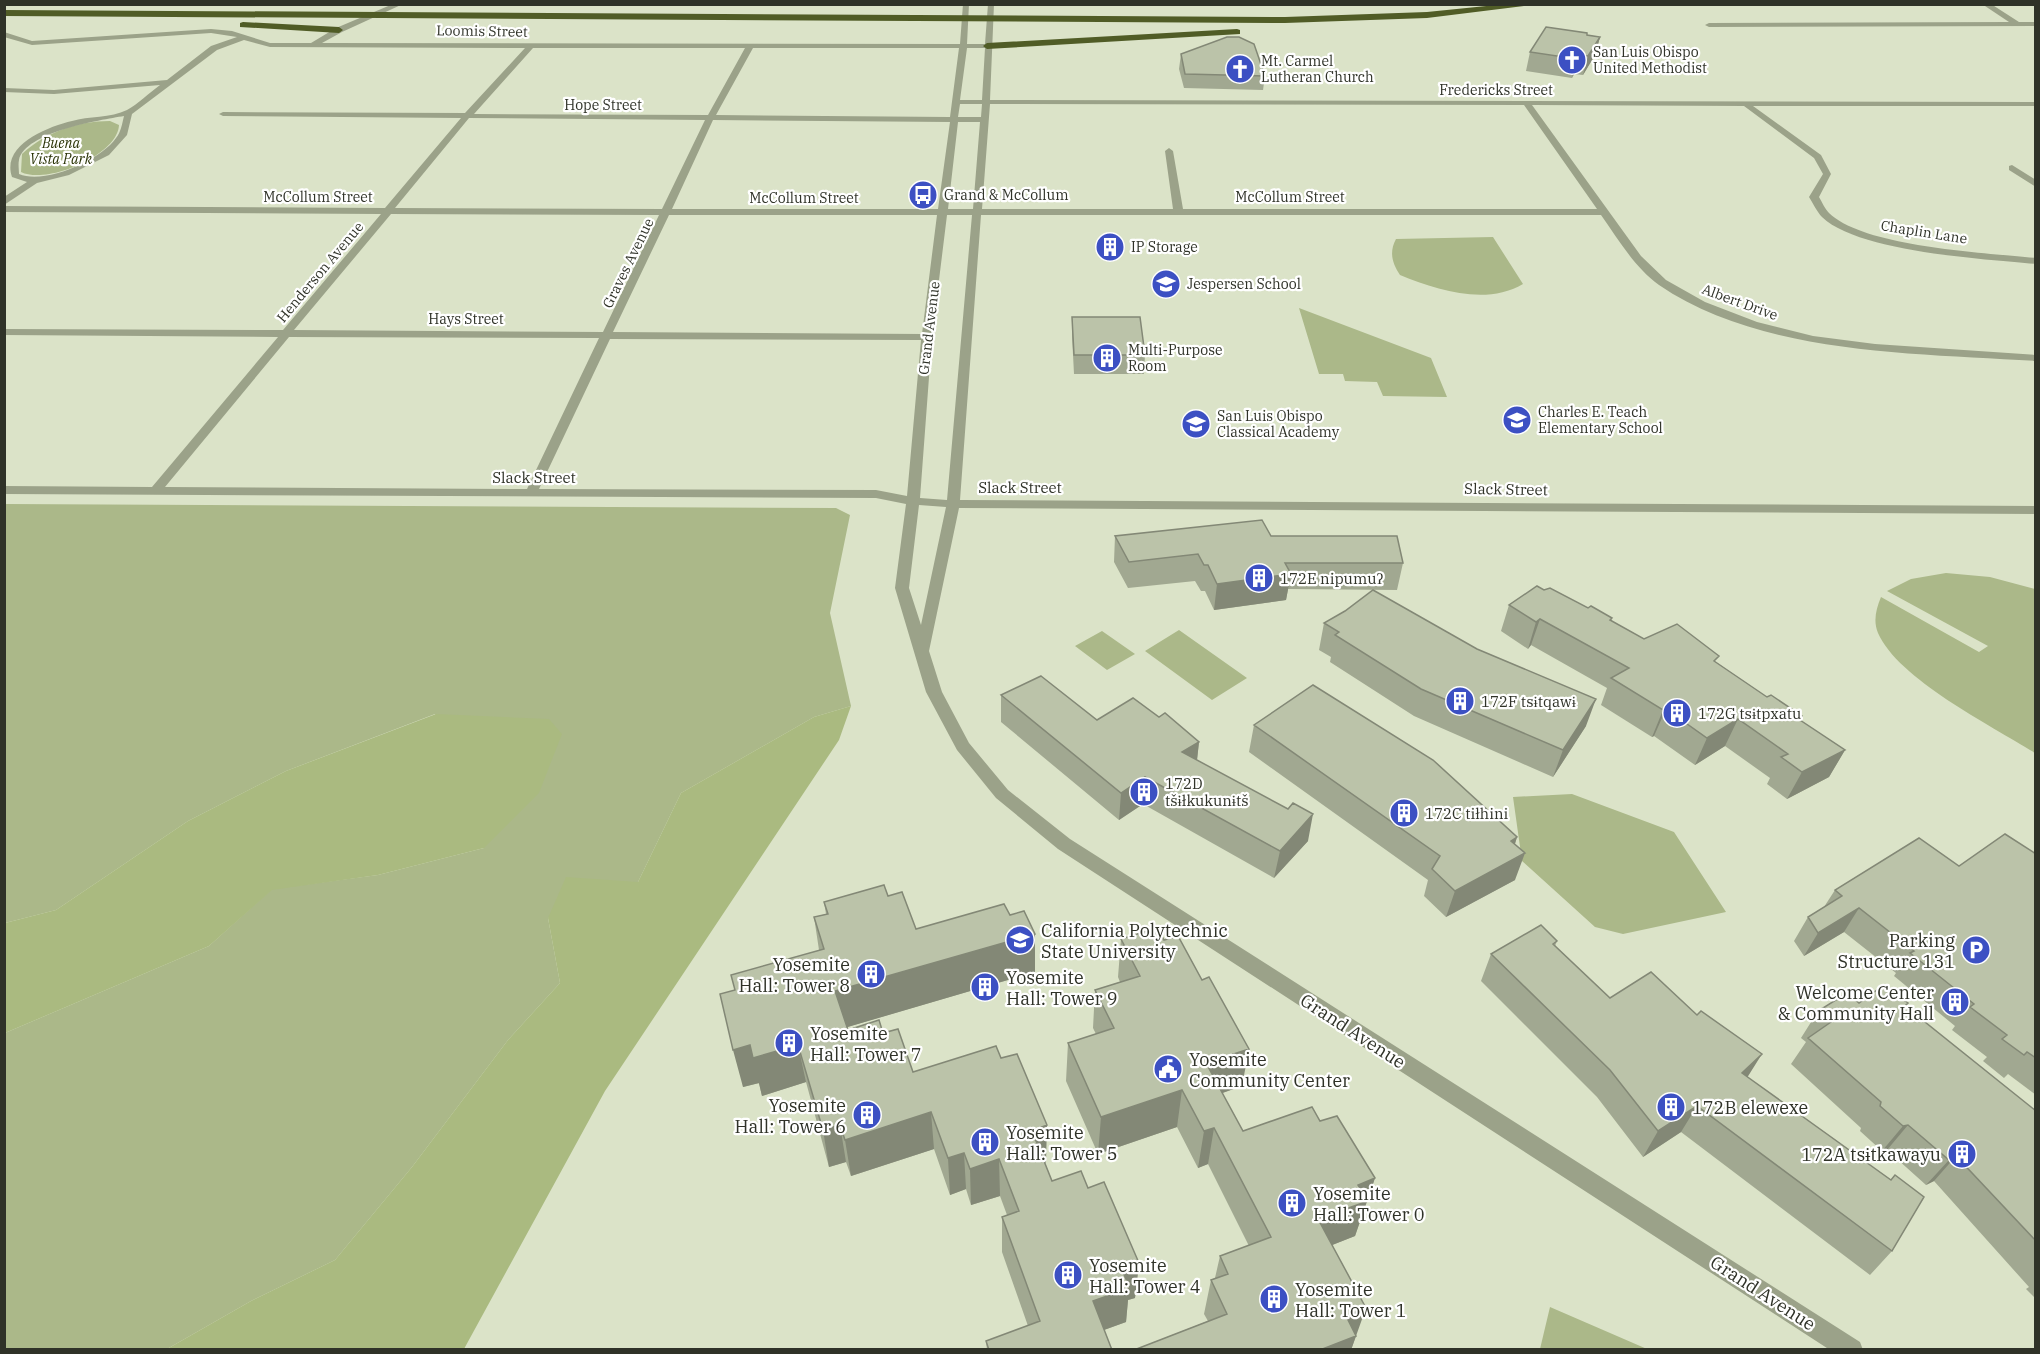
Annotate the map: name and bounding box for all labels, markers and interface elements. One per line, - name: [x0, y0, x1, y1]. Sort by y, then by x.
- street label: Loomis Street: [436, 21, 528, 41]
- place label: San Luis Obispo United Methodist: [1593, 43, 1707, 77]
- church icon: San Luis Obispo United Methodist: [1556, 44, 1588, 76]
- place label: Mt. Carmel Lutheran Church: [1261, 52, 1374, 86]
- church icon: Mt. Carmel Lutheran Church: [1224, 53, 1256, 85]
- street label: Fredericks Street: [1439, 81, 1553, 99]
- street label: Hope Street: [564, 96, 642, 114]
- park label: Buena Vista Park: [30, 134, 93, 168]
- bus stop icon: Grand & McCollum: [907, 179, 939, 211]
- place label: Grand & McCollum: [944, 186, 1069, 204]
- street label: McCollum Street: [263, 188, 373, 206]
- street label: McCollum Street: [1235, 188, 1345, 206]
- street label: McCollum Street: [749, 189, 859, 207]
- street label: Graves Avenue: [598, 215, 658, 311]
- street label: Chaplin Lane: [1879, 216, 1969, 248]
- street label: Henderson Avenue: [273, 218, 367, 326]
- building icon: IP Storage: [1094, 231, 1126, 263]
- place label: IP Storage: [1131, 238, 1198, 256]
- school or university icon: Jespersen School: [1150, 268, 1182, 300]
- place label: Jespersen School: [1187, 275, 1301, 293]
- street label: Grand Avenue: [914, 280, 944, 376]
- street label: Albert Drive: [1700, 280, 1780, 324]
- street label: Hays Street: [428, 310, 504, 328]
- place label: Multi-Purpose Room: [1128, 341, 1223, 375]
- building icon: Multi-Purpose Room: [1091, 342, 1123, 374]
- place label: Charles E. Teach Elementary School: [1538, 403, 1663, 437]
- school or university icon: Charles E. Teach Elementary School: [1501, 404, 1533, 436]
- place label: San Luis Obispo Classical Academy: [1217, 407, 1340, 441]
- school or university icon: San Luis Obispo Classical Academy: [1180, 408, 1212, 440]
- street label: Slack Street: [492, 468, 576, 487]
- street label: Slack Street: [978, 478, 1062, 497]
- street label: Slack Street: [1464, 479, 1548, 499]
- building icon: 172E nipumuʔ: [1243, 562, 1275, 594]
- place label: 172E nipumuʔ: [1280, 569, 1383, 588]
- building icon: 172F tsɨtqawɨ: [1444, 685, 1476, 717]
- place label: 172F tsɨtqawɨ: [1481, 692, 1577, 711]
- building icon: 172G tsɨtpxatu: [1661, 697, 1693, 729]
- place label: 172G tsɨtpxatu: [1698, 704, 1801, 723]
- place label: 172D tšɨłkukunɨtš: [1165, 774, 1249, 810]
- building icon: 172D tšɨłkukunɨtš: [1128, 776, 1160, 808]
- building icon: 172C tiłhini: [1388, 797, 1420, 829]
- place label: 172C tiłhini: [1425, 804, 1509, 823]
- place label: California Polytechnic State University: [1041, 919, 1228, 963]
- school or university icon: California Polytechnic State University: [1004, 924, 1036, 956]
- place label: Parking Structure 131: [1838, 929, 1955, 973]
- parking icon: Parking Structure 131: [1960, 934, 1992, 966]
- place label: Yosemite Hall: Tower 8: [738, 953, 850, 997]
- building icon: Yosemite Hall: Tower 8: [855, 958, 887, 990]
- place label: Yosemite Hall: Tower 9: [1006, 966, 1118, 1010]
- building icon: Yosemite Hall: Tower 9: [969, 971, 1001, 1003]
- place label: Welcome Center & Community Hall: [1778, 981, 1934, 1025]
- building icon: Welcome Center & Community Hall: [1939, 986, 1971, 1018]
- street label: Grand Avenue: [1296, 988, 1410, 1074]
- place label: Yosemite Hall: Tower 7: [810, 1022, 922, 1066]
- building icon: Yosemite Hall: Tower 7: [773, 1027, 805, 1059]
- place label: Yosemite Community Center: [1189, 1048, 1350, 1092]
- public building icon: Yosemite Community Center: [1152, 1053, 1184, 1085]
- building icon: 172B elewexe: [1655, 1091, 1687, 1123]
- place label: Yosemite Hall: Tower 6: [734, 1094, 846, 1138]
- place label: 172B elewexe: [1692, 1096, 1808, 1119]
- building icon: Yosemite Hall: Tower 6: [851, 1099, 883, 1131]
- place label: Yosemite Hall: Tower 5: [1006, 1121, 1118, 1165]
- building icon: Yosemite Hall: Tower 5: [969, 1126, 1001, 1158]
- building icon: 172A tsɨtkawayu: [1946, 1138, 1978, 1170]
- place label: 172A tsɨtkawayu: [1801, 1143, 1941, 1166]
- place label: Yosemite Hall: Tower 0: [1313, 1182, 1425, 1226]
- building icon: Yosemite Hall: Tower 0: [1276, 1187, 1308, 1219]
- street label: Grand Avenue: [1706, 1250, 1820, 1336]
- place label: Yosemite Hall: Tower 4: [1089, 1254, 1201, 1298]
- building icon: Yosemite Hall: Tower 4: [1052, 1259, 1084, 1291]
- place label: Yosemite Hall: Tower 1: [1295, 1278, 1407, 1322]
- building icon: Yosemite Hall: Tower 1: [1258, 1283, 1290, 1315]

